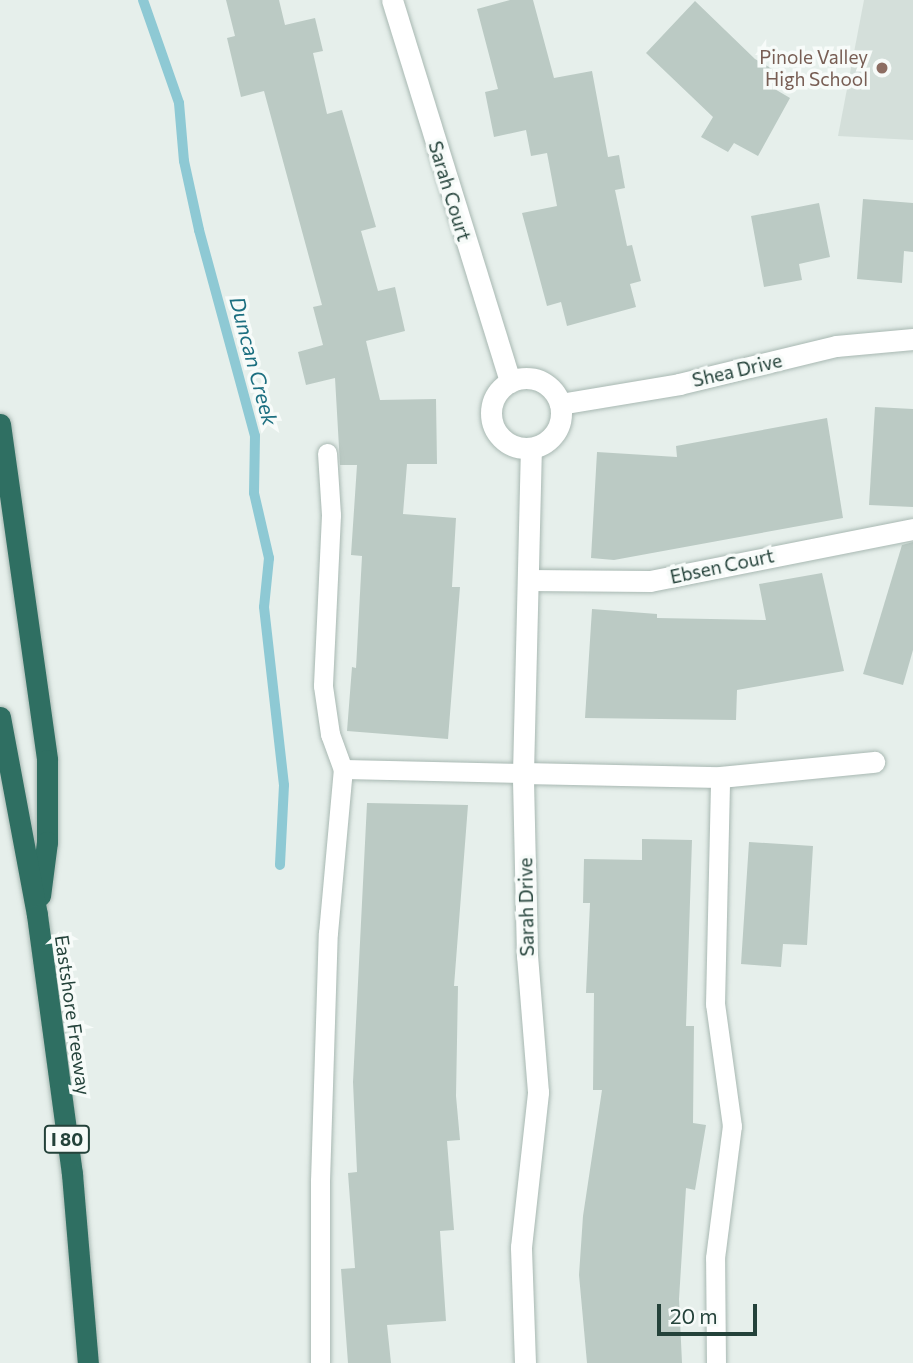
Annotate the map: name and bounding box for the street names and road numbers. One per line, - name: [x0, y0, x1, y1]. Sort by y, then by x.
- street label: Sarah Court: [424, 138, 476, 244]
- street label: Shea Drive: [690, 349, 784, 391]
- street label: Ebsen Court: [668, 544, 776, 588]
- street label: Sarah Drive: [514, 857, 538, 957]
- street label: Eastshore Freeway: [50, 933, 96, 1097]
- road number: I 80: [42, 1124, 92, 1154]

